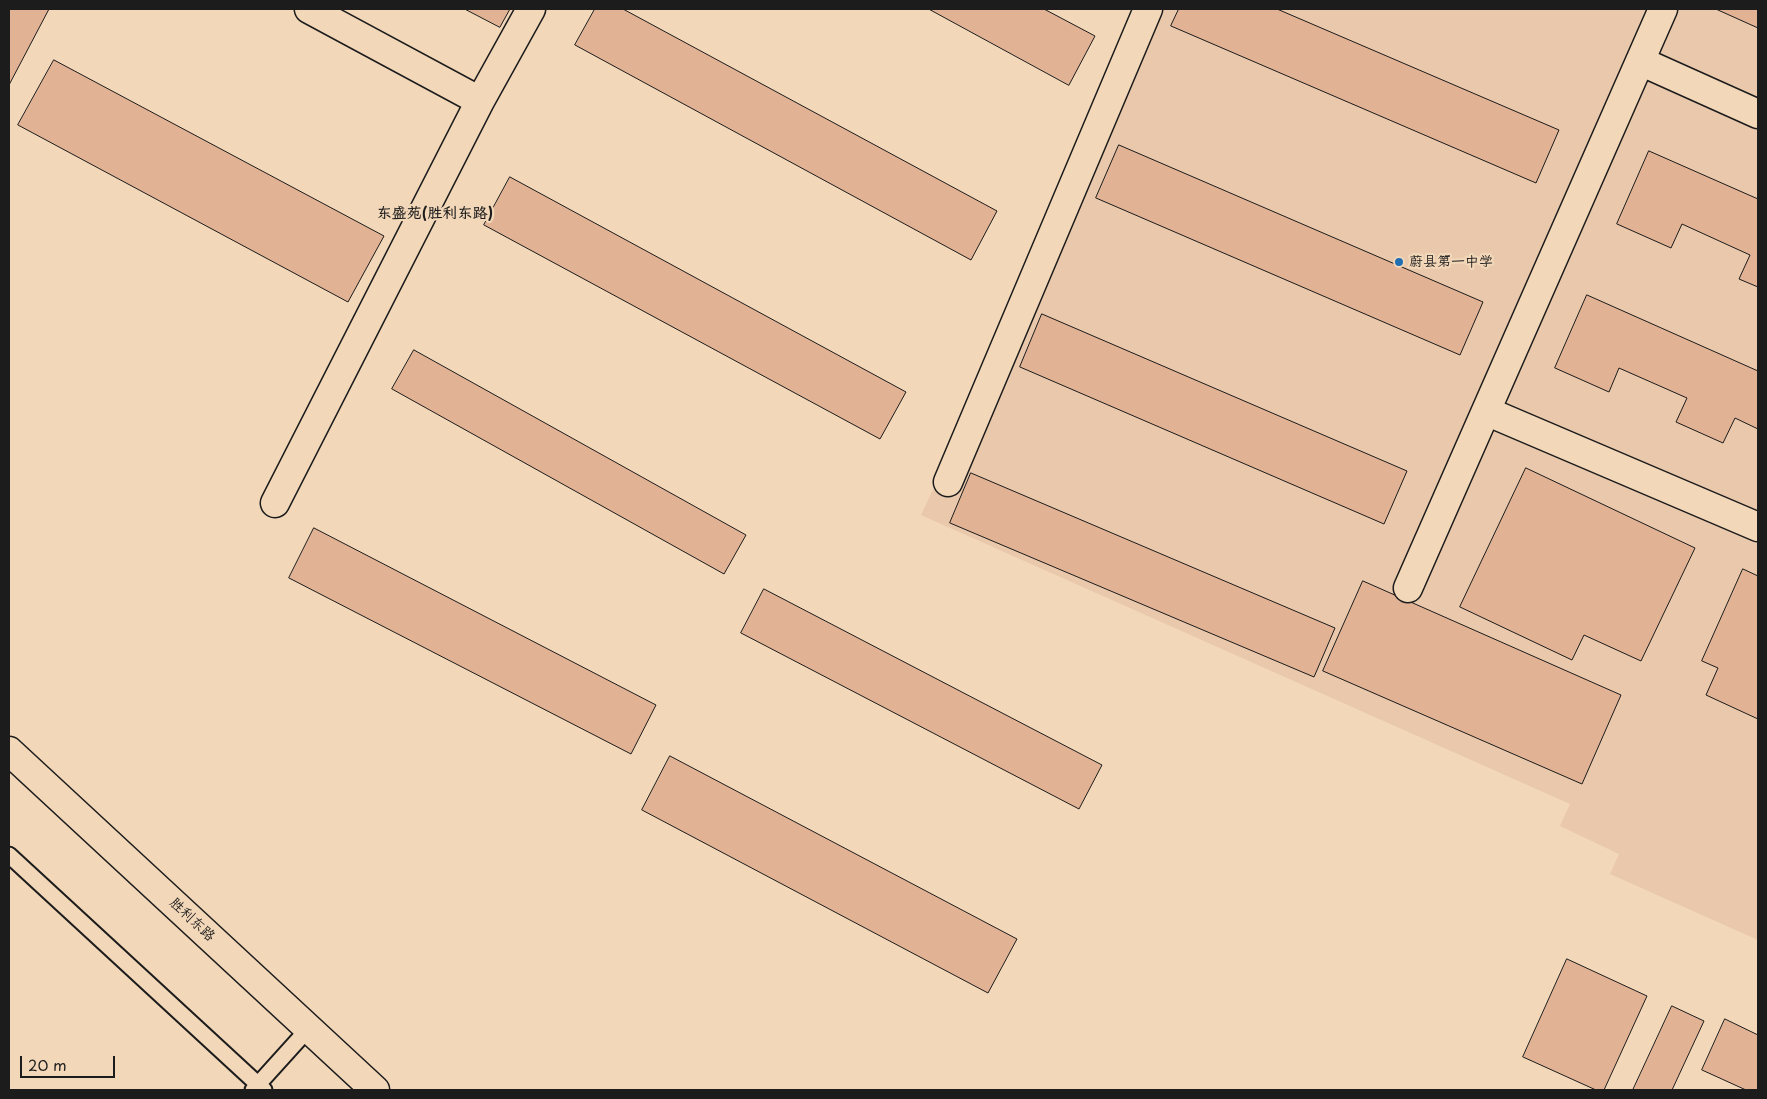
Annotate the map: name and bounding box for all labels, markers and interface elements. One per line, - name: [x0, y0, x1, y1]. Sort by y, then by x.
- district label: 东盛苑(胜利东路): [377, 205, 493, 223]
- place label: 蔚县第一中学: [1409, 254, 1493, 270]
- marker: 蔚县第一中学: [1393, 256, 1405, 268]
- street label: 胜利东路: [166, 895, 218, 945]
- scale bar: [22, 1046, 118, 1078]
- text: 20 m: [28, 1053, 67, 1076]

